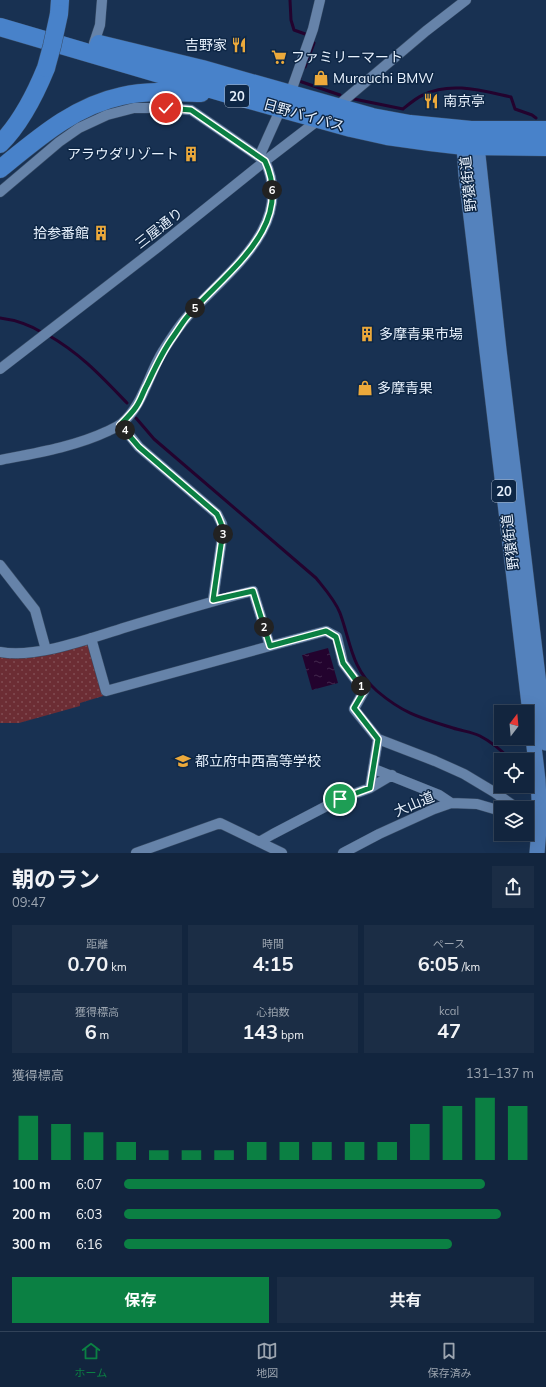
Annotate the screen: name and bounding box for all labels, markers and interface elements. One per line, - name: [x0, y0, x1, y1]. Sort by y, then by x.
- place label: 吉野家: [185, 36, 227, 54]
- restaurant icon: 吉野家: [230, 36, 248, 54]
- supermarket icon: ファミリーマート: [270, 48, 288, 66]
- place label: ファミリーマート: [291, 48, 403, 66]
- shop icon: Murauchi BMW: [312, 69, 330, 87]
- place label: Murauchi BMW: [333, 69, 434, 87]
- road number: 20: [225, 85, 249, 107]
- pin: [149, 91, 183, 125]
- restaurant icon: 南京亭: [422, 92, 440, 110]
- place label: 南京亭: [443, 92, 485, 110]
- street label: 日野バイパス: [261, 95, 347, 135]
- icon: check: [155, 97, 177, 119]
- place label: アラウダリゾート: [67, 145, 179, 163]
- building icon: アラウダリゾート: [182, 145, 200, 163]
- street label: 野猿街道: [456, 155, 480, 213]
- pin: 6: [262, 180, 282, 200]
- text: 6: [269, 183, 275, 197]
- street label: 三屋通り: [131, 204, 187, 252]
- place label: 拾参番館: [33, 224, 89, 242]
- building icon: 拾参番館: [92, 224, 110, 242]
- pin: 5: [185, 298, 205, 318]
- text: 5: [192, 301, 198, 315]
- building icon: 多摩青果市場: [358, 325, 376, 343]
- place label: 多摩青果市場: [379, 325, 463, 343]
- shop icon: 多摩青果: [356, 379, 374, 397]
- place label: 多摩青果: [377, 379, 433, 397]
- pin: 4: [115, 420, 135, 440]
- text: 4: [122, 423, 128, 437]
- road number: 20: [492, 480, 516, 502]
- street label: 野猿街道: [498, 513, 522, 571]
- pin: 3: [213, 524, 233, 544]
- text: 3: [220, 527, 226, 541]
- pin: 2: [254, 617, 274, 637]
- text: 2: [261, 620, 267, 634]
- pin: 1: [351, 676, 371, 696]
- text: 1: [358, 679, 364, 693]
- north arrow: [494, 705, 534, 745]
- map controls: [494, 705, 534, 841]
- school or university icon: 都立府中西高等学校: [174, 752, 192, 770]
- place label: 都立府中西高等学校: [195, 752, 321, 770]
- button: locate: [494, 753, 534, 793]
- pin: [323, 782, 357, 816]
- icon: arrive: [329, 788, 351, 810]
- street label: 大山道: [391, 788, 437, 820]
- button: layers: [494, 801, 534, 841]
- text: 朝のラン: [12, 865, 100, 893]
- button: share: [492, 866, 534, 908]
- text: 09:47: [12, 894, 46, 910]
- text: 距離: [86, 937, 108, 951]
- text: 時間: [262, 937, 284, 951]
- text: ペース: [433, 937, 465, 951]
- text: 0.70: [67, 951, 108, 976]
- text: 4:15: [253, 951, 293, 976]
- text: 6:05: [418, 951, 459, 976]
- text: km: [108, 960, 127, 974]
- text: /km: [459, 960, 480, 974]
- text: kcal: [439, 1004, 459, 1018]
- text: 獲得標高: [75, 1005, 119, 1019]
- text: 心拍数: [257, 1005, 290, 1019]
- text: 47: [437, 1018, 461, 1043]
- text: 6: [85, 1019, 97, 1044]
- text: 143: [242, 1019, 278, 1044]
- text: m: [97, 1028, 109, 1042]
- text: bpm: [278, 1028, 304, 1042]
- text: 131–137 m: [466, 1065, 534, 1081]
- text: 獲得標高: [12, 1067, 64, 1083]
- text: 100 m: [12, 1176, 51, 1192]
- text: 6:07: [76, 1176, 102, 1192]
- text: 200 m: [12, 1206, 51, 1222]
- text: 6:03: [76, 1206, 102, 1222]
- text: 300 m: [12, 1236, 51, 1252]
- text: 6:16: [76, 1236, 102, 1252]
- button: 保存: [12, 1277, 269, 1323]
- button: 共有: [277, 1277, 534, 1323]
- tab: ホーム: [75, 1340, 107, 1380]
- tab: 地図: [256, 1340, 278, 1380]
- tab: 保存済み: [427, 1340, 471, 1380]

